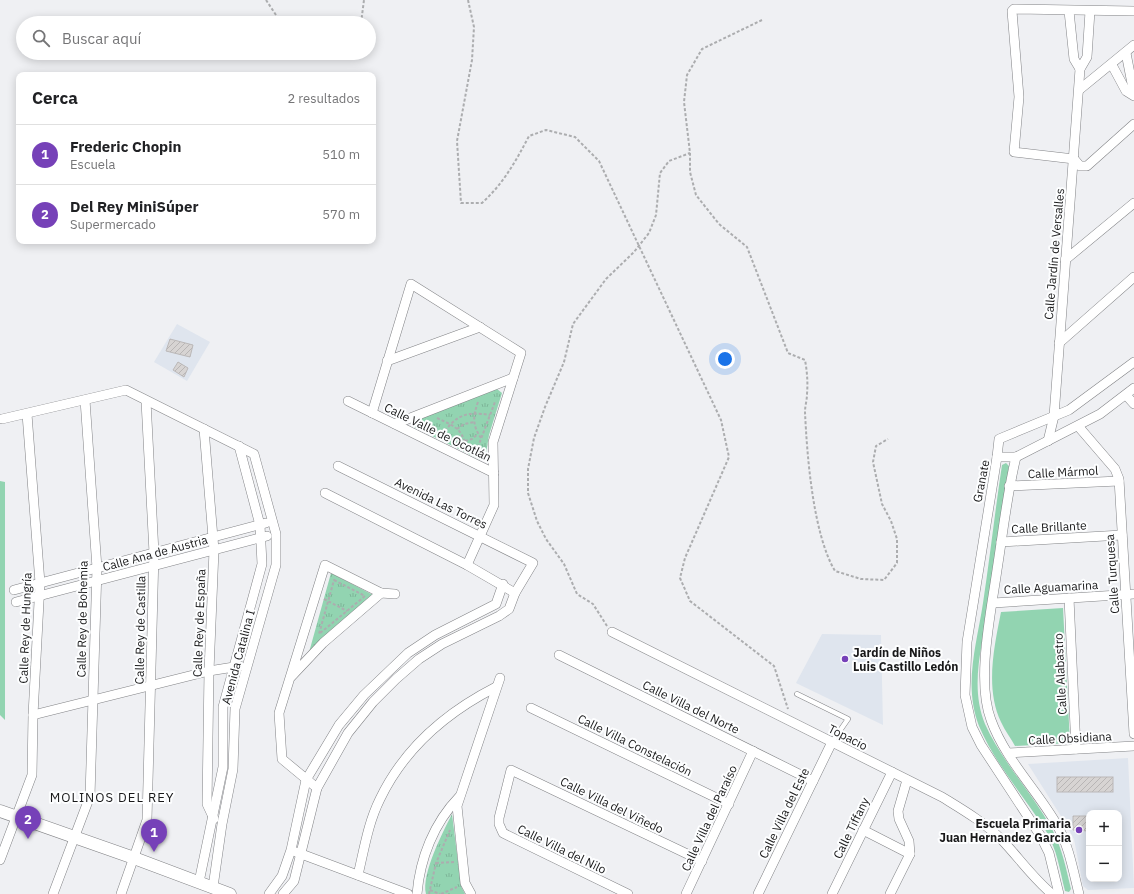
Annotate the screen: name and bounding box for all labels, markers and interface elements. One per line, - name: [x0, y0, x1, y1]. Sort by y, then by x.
- search box: [16, 16, 376, 60]
- icon: search: [30, 27, 52, 49]
- text: Buscar aquí: [62, 29, 141, 48]
- text: Cerca: [32, 87, 78, 109]
- text: 2 resultados: [287, 90, 360, 107]
- text: Frederic Chopin: [70, 137, 181, 156]
- text: 1: [41, 146, 49, 163]
- text: 510 m: [322, 146, 360, 163]
- text: Escuela: [70, 156, 115, 173]
- street label: Calle Jardín de Versalles: [1041, 188, 1067, 320]
- text: Del Rey MiniSúper: [70, 197, 198, 216]
- text: 2: [41, 206, 49, 223]
- text: 570 m: [322, 206, 360, 223]
- text: Supermercado: [70, 216, 156, 233]
- your location: [715, 349, 735, 369]
- street label: Calle Valle de Ocotlán: [382, 400, 494, 464]
- street label: Granate: [970, 458, 993, 504]
- street label: Calle Mármol: [1027, 463, 1099, 481]
- street label: Avenida Las Torres: [392, 474, 490, 532]
- street label: Calle Brillante: [1011, 518, 1087, 536]
- street label: Calle Ana de Austria: [101, 532, 210, 574]
- street label: Calle Turquesa: [1102, 533, 1122, 614]
- street label: Calle Rey de Bohemia: [73, 560, 91, 678]
- street label: Calle Rey de España: [190, 568, 208, 677]
- street label: Calle Rey de Hungría: [16, 572, 34, 684]
- street label: Calle Rey de Castilla: [132, 575, 148, 684]
- street label: Calle Aguamarina: [1003, 577, 1099, 597]
- street label: Avenida Catalina I: [218, 608, 258, 706]
- street label: Calle Alabastro: [1050, 633, 1070, 715]
- place label: Jardín de Niños Luis Castillo Ledón: [853, 645, 958, 674]
- marker: Jardín de Niños Luis Castillo Ledón: [840, 654, 850, 664]
- street label: Calle Villa del Norte: [640, 677, 742, 737]
- street label: Calle Villa Constelación: [575, 711, 695, 779]
- street label: Topacio: [826, 721, 870, 753]
- street label: Calle Obsidiana: [1028, 728, 1113, 748]
- street label: Calle Villa del Paraíso: [678, 762, 740, 873]
- street label: Calle Villa del Este: [756, 765, 813, 861]
- street label: Calle Villa del Viñedo: [558, 774, 666, 837]
- district label: MOLINOS DEL REY: [50, 789, 174, 806]
- street label: Calle Tiffany: [830, 795, 872, 861]
- pin: 2: [15, 806, 41, 839]
- map controls: [1086, 810, 1122, 882]
- button: +: [1086, 810, 1122, 846]
- place label: Escuela Primaria Juan Hernandez Garcia: [939, 816, 1071, 845]
- pin: 1: [141, 819, 167, 852]
- street label: Calle Villa del Nilo: [515, 821, 609, 877]
- marker: Escuela Primaria Juan Hernandez Garcia: [1074, 825, 1084, 835]
- button: −: [1086, 846, 1122, 882]

